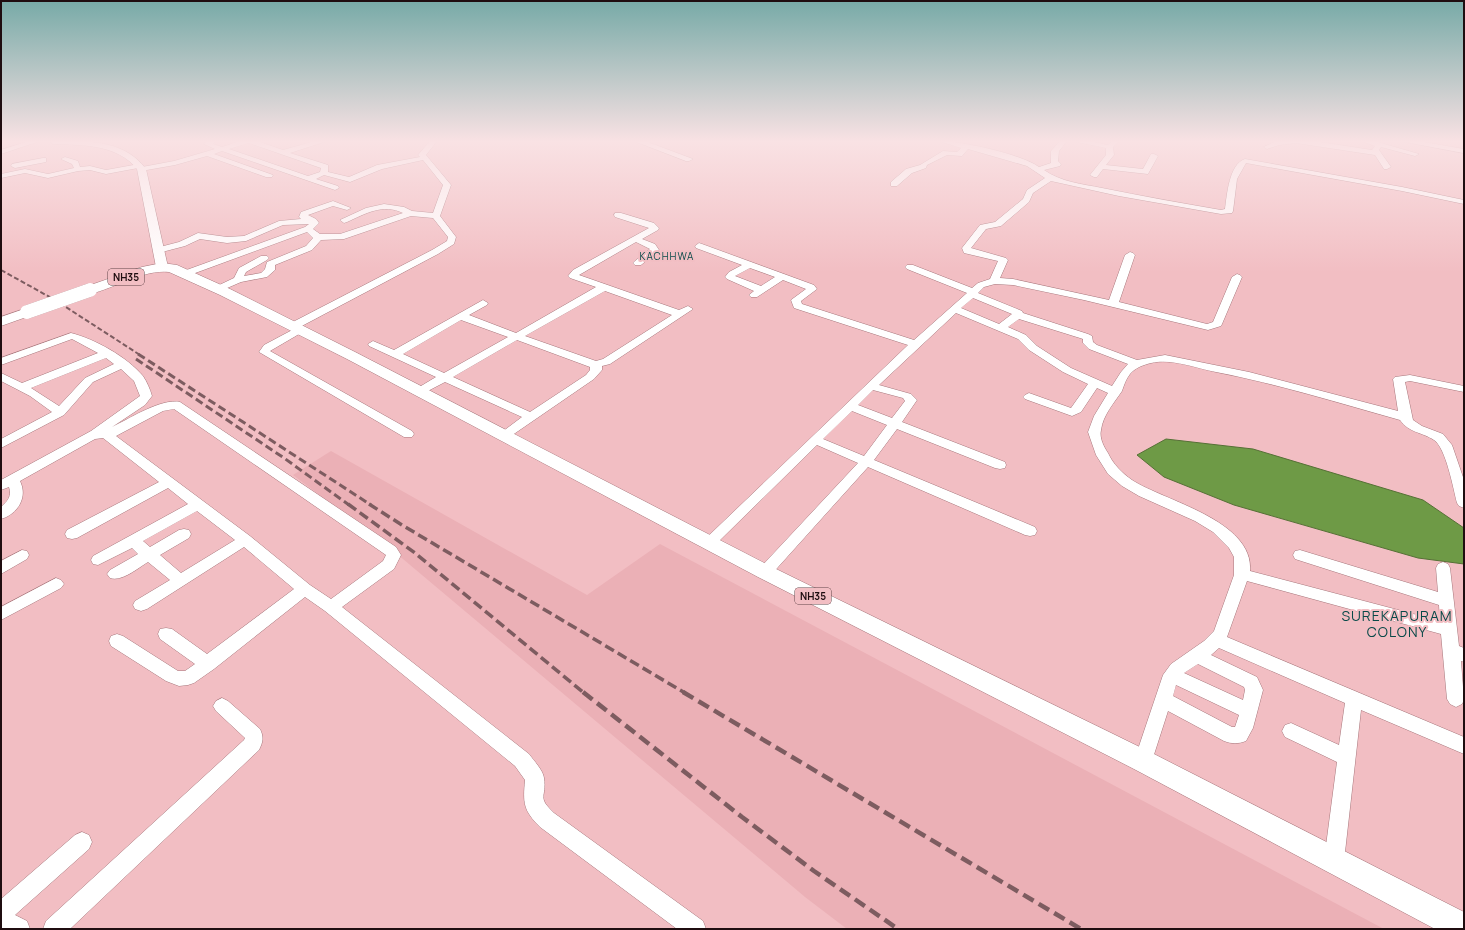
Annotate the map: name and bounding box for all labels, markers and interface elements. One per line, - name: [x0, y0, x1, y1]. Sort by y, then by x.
- district label: KACHHWA: [640, 249, 694, 263]
- road number: NH35: [108, 269, 144, 285]
- road number: NH35: [795, 588, 831, 604]
- district label: SUREKAPURAM COLONY: [1341, 606, 1453, 641]

